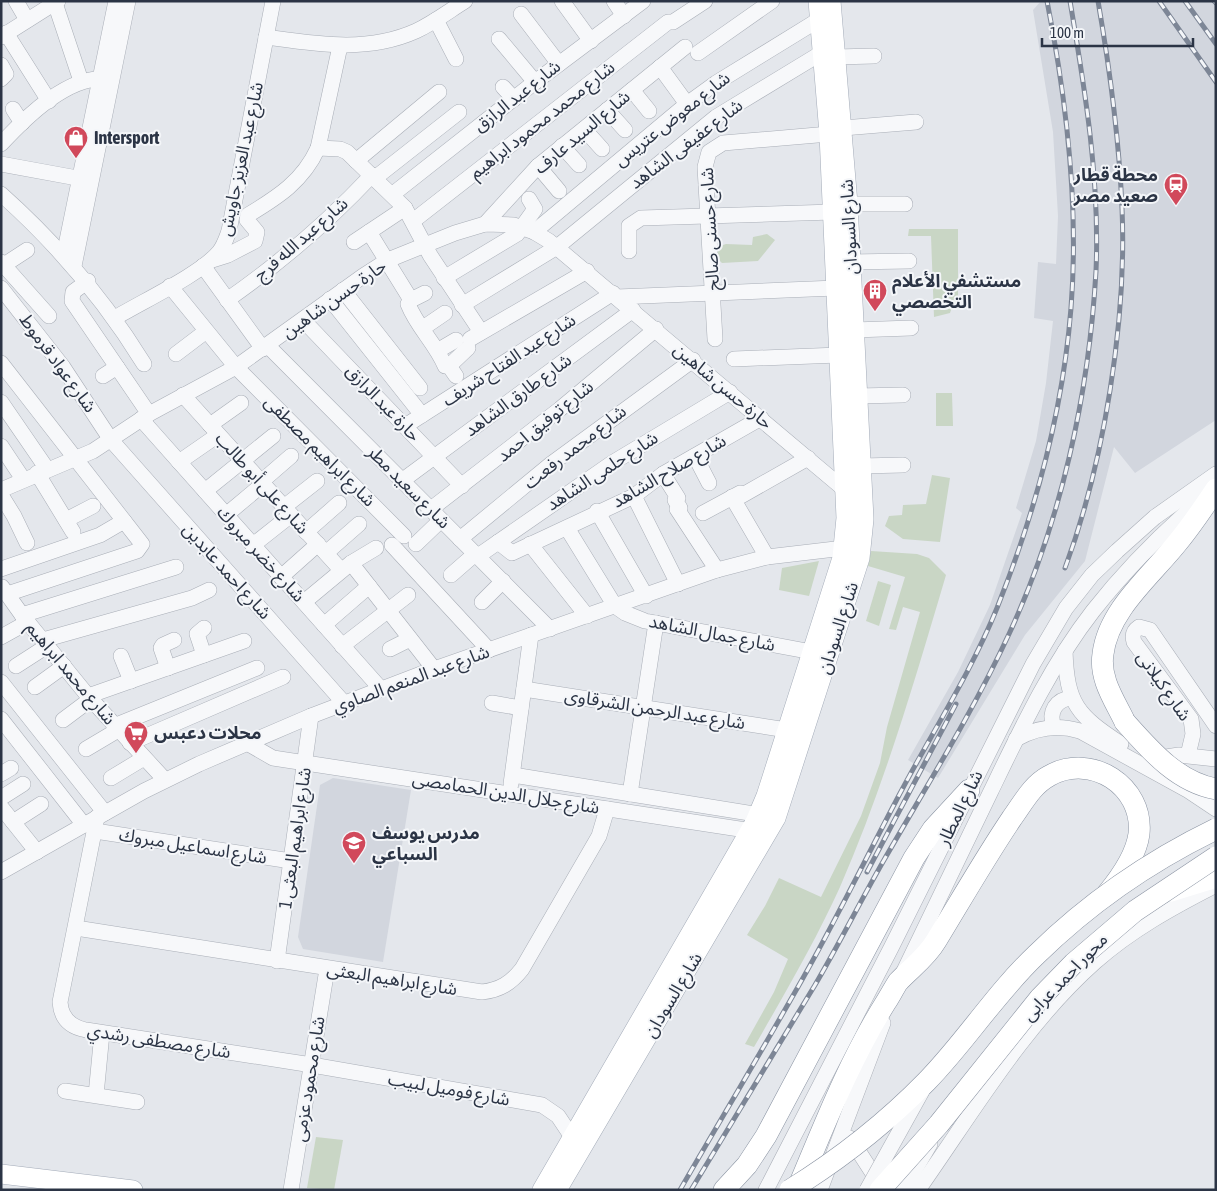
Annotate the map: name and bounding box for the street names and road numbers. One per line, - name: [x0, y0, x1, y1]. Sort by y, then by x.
- street label: شارع عبد الرازق: [469, 55, 567, 139]
- street label: شارع محمد محمود ابراهيم: [465, 56, 621, 186]
- street label: شارع معوض عتريس: [610, 67, 736, 174]
- street label: شارع عبد العزيز جاويش: [214, 80, 271, 239]
- street label: شارع السيد عارف: [529, 85, 636, 181]
- street label: شارع عفيفى الشاهد: [625, 94, 749, 196]
- street label: شارع حسنى صالح: [696, 167, 727, 291]
- street label: شارع السودان: [836, 179, 865, 275]
- street label: شارع عبد الله فرج: [250, 192, 354, 288]
- street label: حارة حسن شاهين: [278, 255, 390, 343]
- street label: شارع عواد قرموط: [12, 309, 101, 419]
- street label: شارع عبد الفتاح شريف: [438, 309, 581, 414]
- street label: حارة حسن شاهين: [669, 338, 777, 434]
- street label: شارع طارق الشاهد: [460, 349, 578, 444]
- street label: حارة عبد الرازق: [341, 360, 425, 446]
- street label: شارع توفيق احمد: [492, 375, 600, 469]
- street label: شارع ابراهيم مصطفى: [258, 391, 380, 513]
- street label: شارع محمد رفعت: [519, 400, 633, 496]
- street label: شارع على أبو طالب: [208, 427, 314, 540]
- street label: شارع حلمى الشاهد: [542, 427, 664, 518]
- street label: شارع صلاح الشاهد: [608, 429, 731, 515]
- street label: شارع سعيد مطر: [360, 440, 455, 535]
- street label: شارع خضر مبروك: [210, 501, 310, 609]
- street label: شارع احمد عابدين: [176, 518, 276, 626]
- street label: شارع السودان: [813, 579, 866, 678]
- street label: شارع جمال الشاهد: [646, 610, 777, 659]
- street label: شارع محمد ابراهيم: [19, 617, 121, 731]
- street label: شارع عبد المنعم الصاوي: [330, 640, 493, 720]
- street label: شارع كيلانى: [1129, 647, 1196, 727]
- street label: شارع عبد الرحمن الشرقاوى: [563, 684, 747, 737]
- street label: شارع ابراهيم البعثى 1: [274, 766, 319, 911]
- street label: شارع جلال الدين الحمامصى: [410, 767, 601, 822]
- street label: شارع المطار: [932, 767, 990, 852]
- street label: شارع اسماعيل مبروك: [117, 823, 269, 872]
- street label: محور احمد عرابى: [1018, 928, 1112, 1026]
- street label: شارع السودان: [639, 948, 710, 1043]
- street label: شارع ابراهيم البعثى: [325, 958, 459, 1003]
- street label: شارع محمود عزمى: [288, 1015, 333, 1144]
- street label: شارع مصطفى رشدي: [85, 1019, 232, 1066]
- street label: شارع فوميل لبيب: [386, 1067, 512, 1113]

